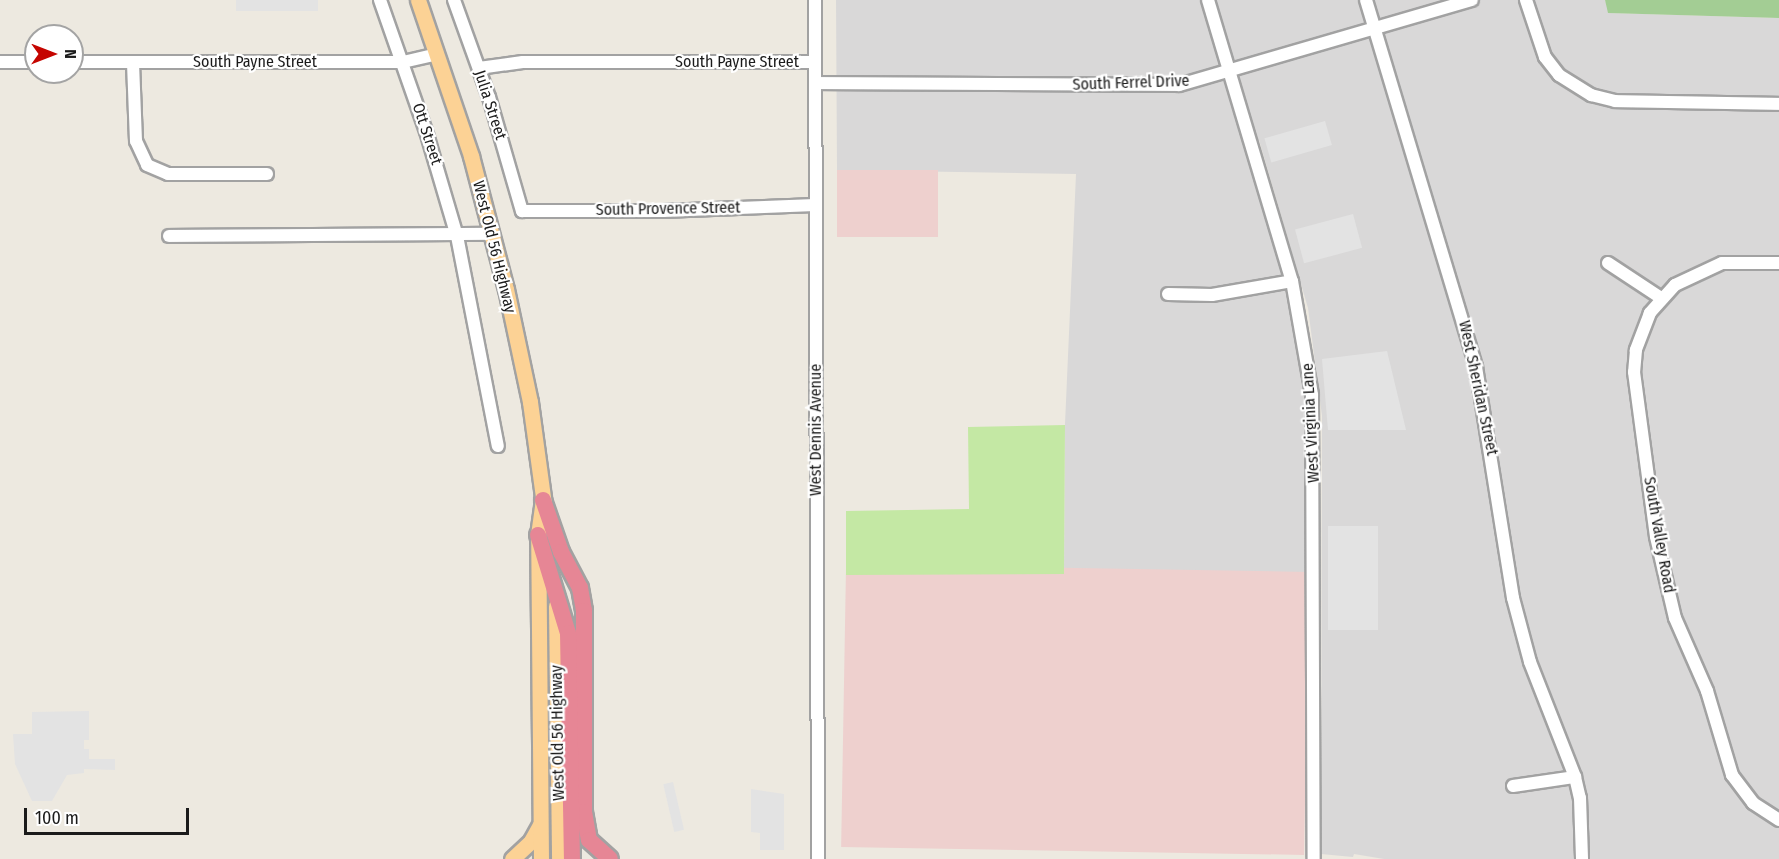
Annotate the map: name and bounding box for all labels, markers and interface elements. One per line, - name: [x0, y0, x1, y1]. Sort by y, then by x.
- north arrow: [24, 24, 84, 84]
- text: N: [61, 49, 80, 59]
- street label: South Payne Street: [193, 52, 317, 72]
- street label: South Payne Street: [675, 52, 799, 72]
- street label: Julia Street: [470, 68, 510, 142]
- street label: South Ferrel Drive: [1072, 71, 1190, 95]
- street label: Ott Street: [408, 101, 446, 167]
- street label: West Old 56 Highway: [468, 179, 520, 315]
- street label: South Provence Street: [596, 198, 740, 220]
- street label: West Sheridan Street: [1454, 319, 1502, 457]
- street label: West Virginia Lane: [1298, 363, 1324, 483]
- street label: West Dennis Avenue: [806, 364, 826, 496]
- street label: South Valley Road: [1639, 475, 1679, 595]
- street label: West Old 56 Highway: [547, 665, 569, 801]
- scale bar: [27, 796, 192, 834]
- text: 100 m: [35, 807, 79, 829]

